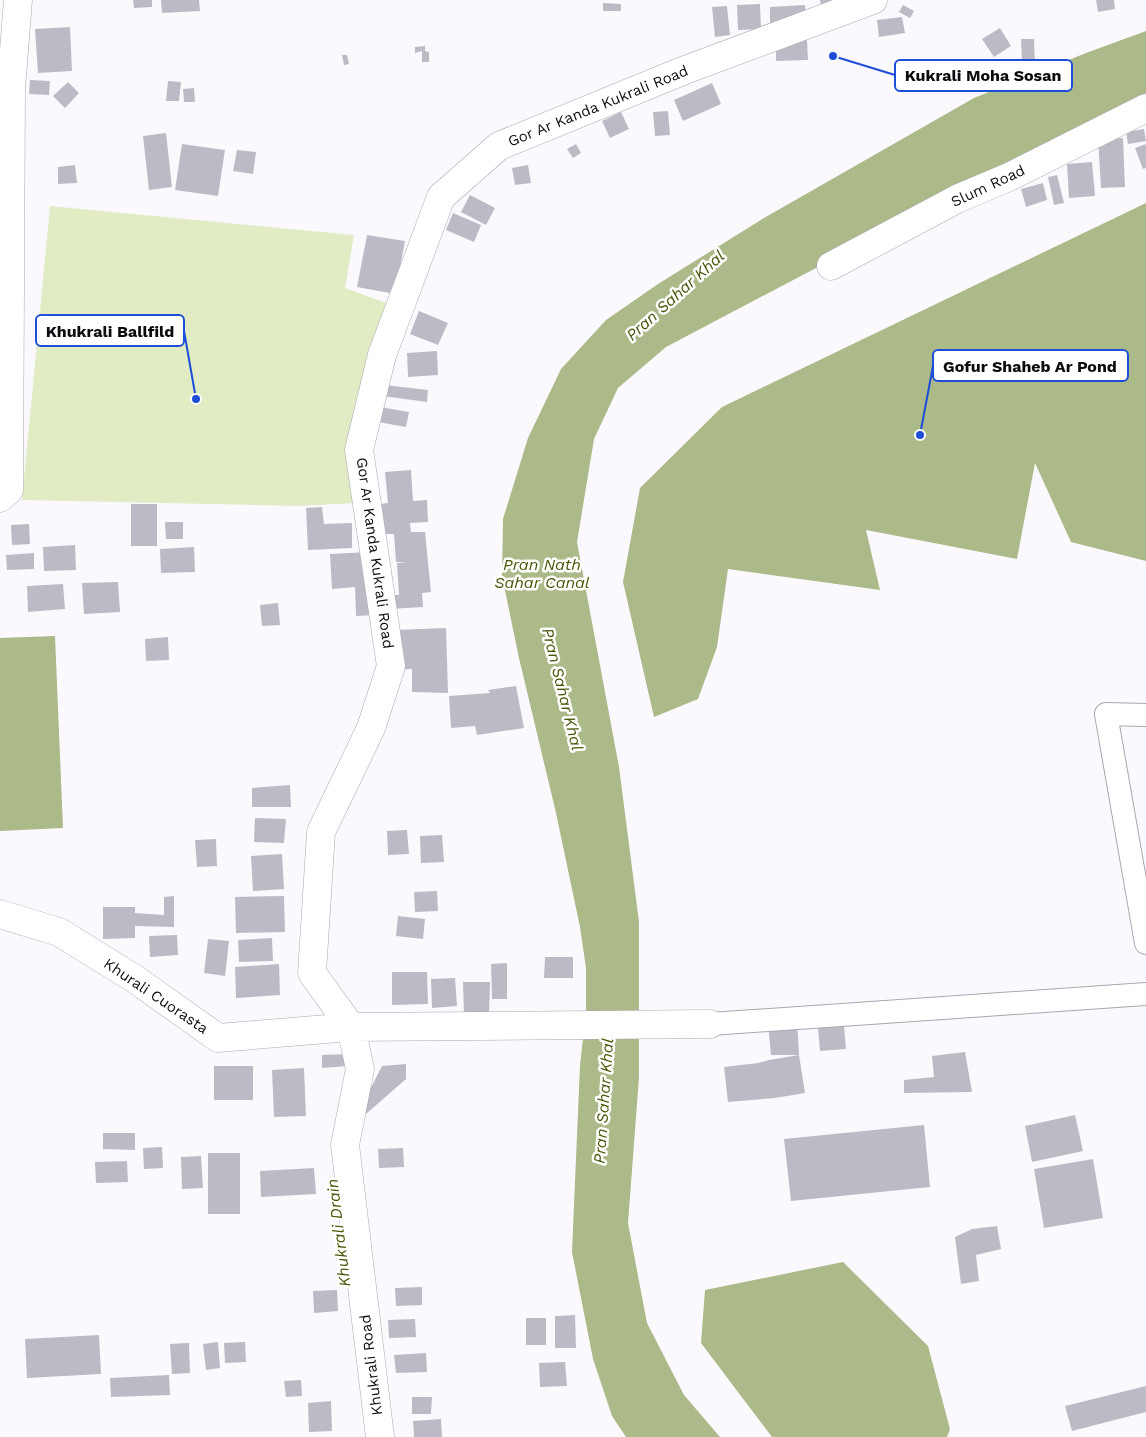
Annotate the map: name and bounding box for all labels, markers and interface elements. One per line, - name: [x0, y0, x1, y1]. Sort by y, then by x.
- callout: Kukrali Moha Sosan: [895, 60, 1072, 91]
- street label: Gor Ar Kanda Kukrali Road: [505, 62, 691, 150]
- text: Kukrali Moha Sosan: [905, 66, 1061, 85]
- street label: Slum Road: [948, 161, 1028, 211]
- water label: Pran Sahar Khal: [622, 246, 728, 344]
- callout: Khukrali Ballfild: [36, 315, 184, 346]
- text: Khukrali Ballfild: [46, 322, 174, 341]
- callout: Gofur Shaheb Ar Pond: [933, 350, 1128, 381]
- text: Gofur Shaheb Ar Pond: [943, 357, 1117, 376]
- street label: Gor Ar Kanda Kukrali Road: [353, 456, 397, 650]
- water label: Pran Nath Sahar Canal: [494, 555, 590, 592]
- water label: Pran Sahar Khal: [538, 626, 587, 753]
- street label: Khurali Cuorasta: [100, 954, 212, 1038]
- water label: Pran Sahar Khal: [590, 1038, 617, 1164]
- water label: Khukrali Drain: [322, 1178, 355, 1288]
- street label: Khukrali Road: [356, 1313, 386, 1417]

